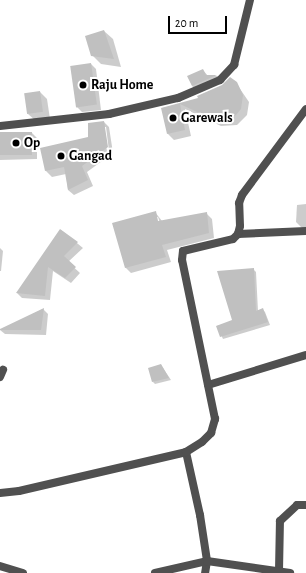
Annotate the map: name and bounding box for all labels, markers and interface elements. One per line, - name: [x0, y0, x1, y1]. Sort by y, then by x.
- scale bar: [170, 8, 229, 34]
- text: 20 m: [175, 17, 198, 29]
- place label: Raju Home: [91, 77, 153, 93]
- marker: Raju Home: [78, 80, 88, 90]
- place label: Garewals: [181, 110, 233, 126]
- marker: Garewals: [168, 113, 178, 123]
- place label: Op: [24, 135, 40, 151]
- marker: Op: [11, 138, 21, 148]
- place label: Gangad: [69, 148, 112, 164]
- marker: Gangad: [56, 151, 66, 161]

